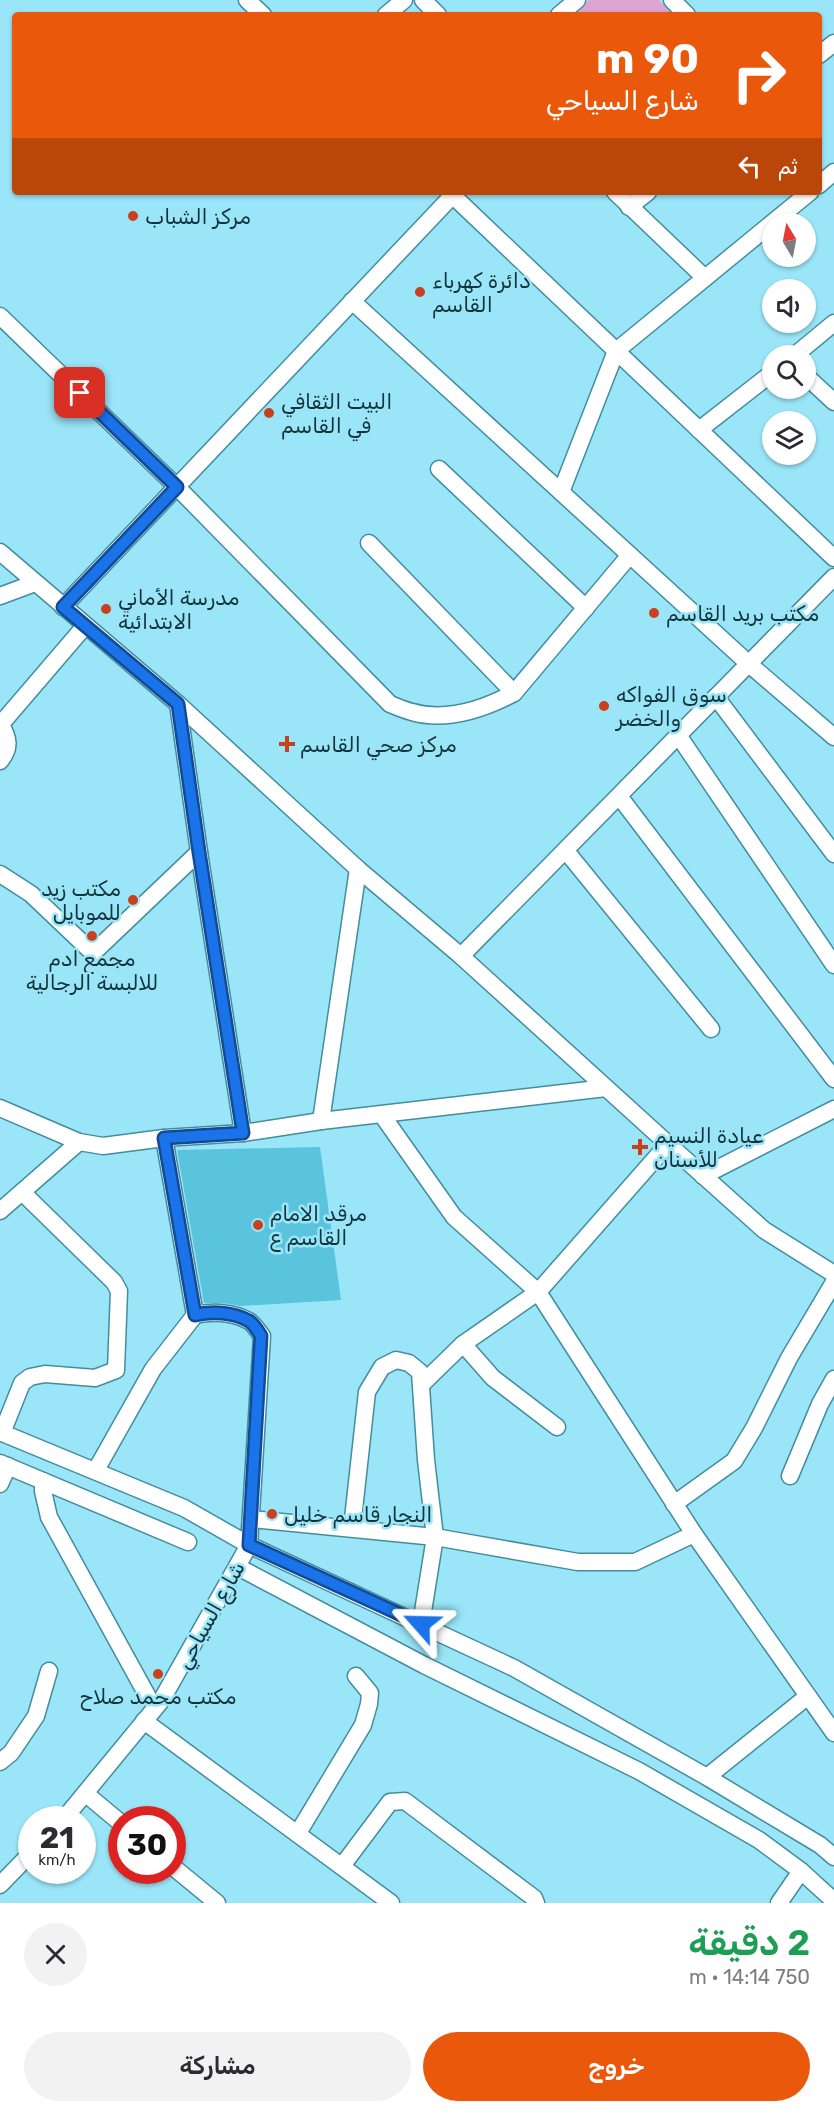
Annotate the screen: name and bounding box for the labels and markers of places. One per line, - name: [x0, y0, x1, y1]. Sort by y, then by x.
- place label: مركز الشباب: [145, 204, 251, 229]
- marker: مركز الشباب: [126, 209, 140, 223]
- place label: دائرة كهرباء القاسم: [432, 268, 531, 319]
- marker: دائرة كهرباء القاسم: [413, 285, 427, 299]
- pin: [54, 367, 105, 418]
- place label: البيت الثقافي في القاسم: [281, 389, 392, 442]
- marker: البيت الثقافي في القاسم: [262, 406, 276, 420]
- place label: مدرسة الأماني الابتدائية: [118, 585, 239, 634]
- place label: مكتب بريد القاسم: [666, 601, 819, 628]
- marker: مدرسة الأماني الابتدائية: [99, 602, 113, 616]
- marker: مكتب بريد القاسم: [647, 606, 661, 620]
- place label: سوق الفواكه والخضر: [614, 682, 727, 732]
- marker: سوق الفواكه والخضر: [597, 699, 611, 713]
- place label: مركز صحي القاسم: [300, 732, 457, 761]
- marker: مركز صحي القاسم: [278, 735, 296, 753]
- place label: مكتب زيد للموبايل: [41, 876, 121, 925]
- marker: مكتب زيد للموبايل: [126, 893, 140, 907]
- marker: مجمع ادم للالبسة الرجالية: [85, 929, 99, 943]
- place label: مجمع ادم للالبسة الرجالية: [26, 946, 158, 995]
- place label: عيادة النسيم للأسنان: [654, 1123, 763, 1172]
- marker: عيادة النسيم للأسنان: [631, 1138, 649, 1156]
- place label: مرقد الامام القاسم ع: [270, 1201, 367, 1252]
- marker: مرقد الامام القاسم ع: [251, 1218, 265, 1232]
- place label: النجار قاسم خليل: [284, 1502, 432, 1529]
- marker: النجار قاسم خليل: [265, 1507, 279, 1521]
- marker: مكتب محمد صلاح: [151, 1667, 165, 1681]
- place label: مكتب محمد صلاح: [80, 1684, 236, 1711]

